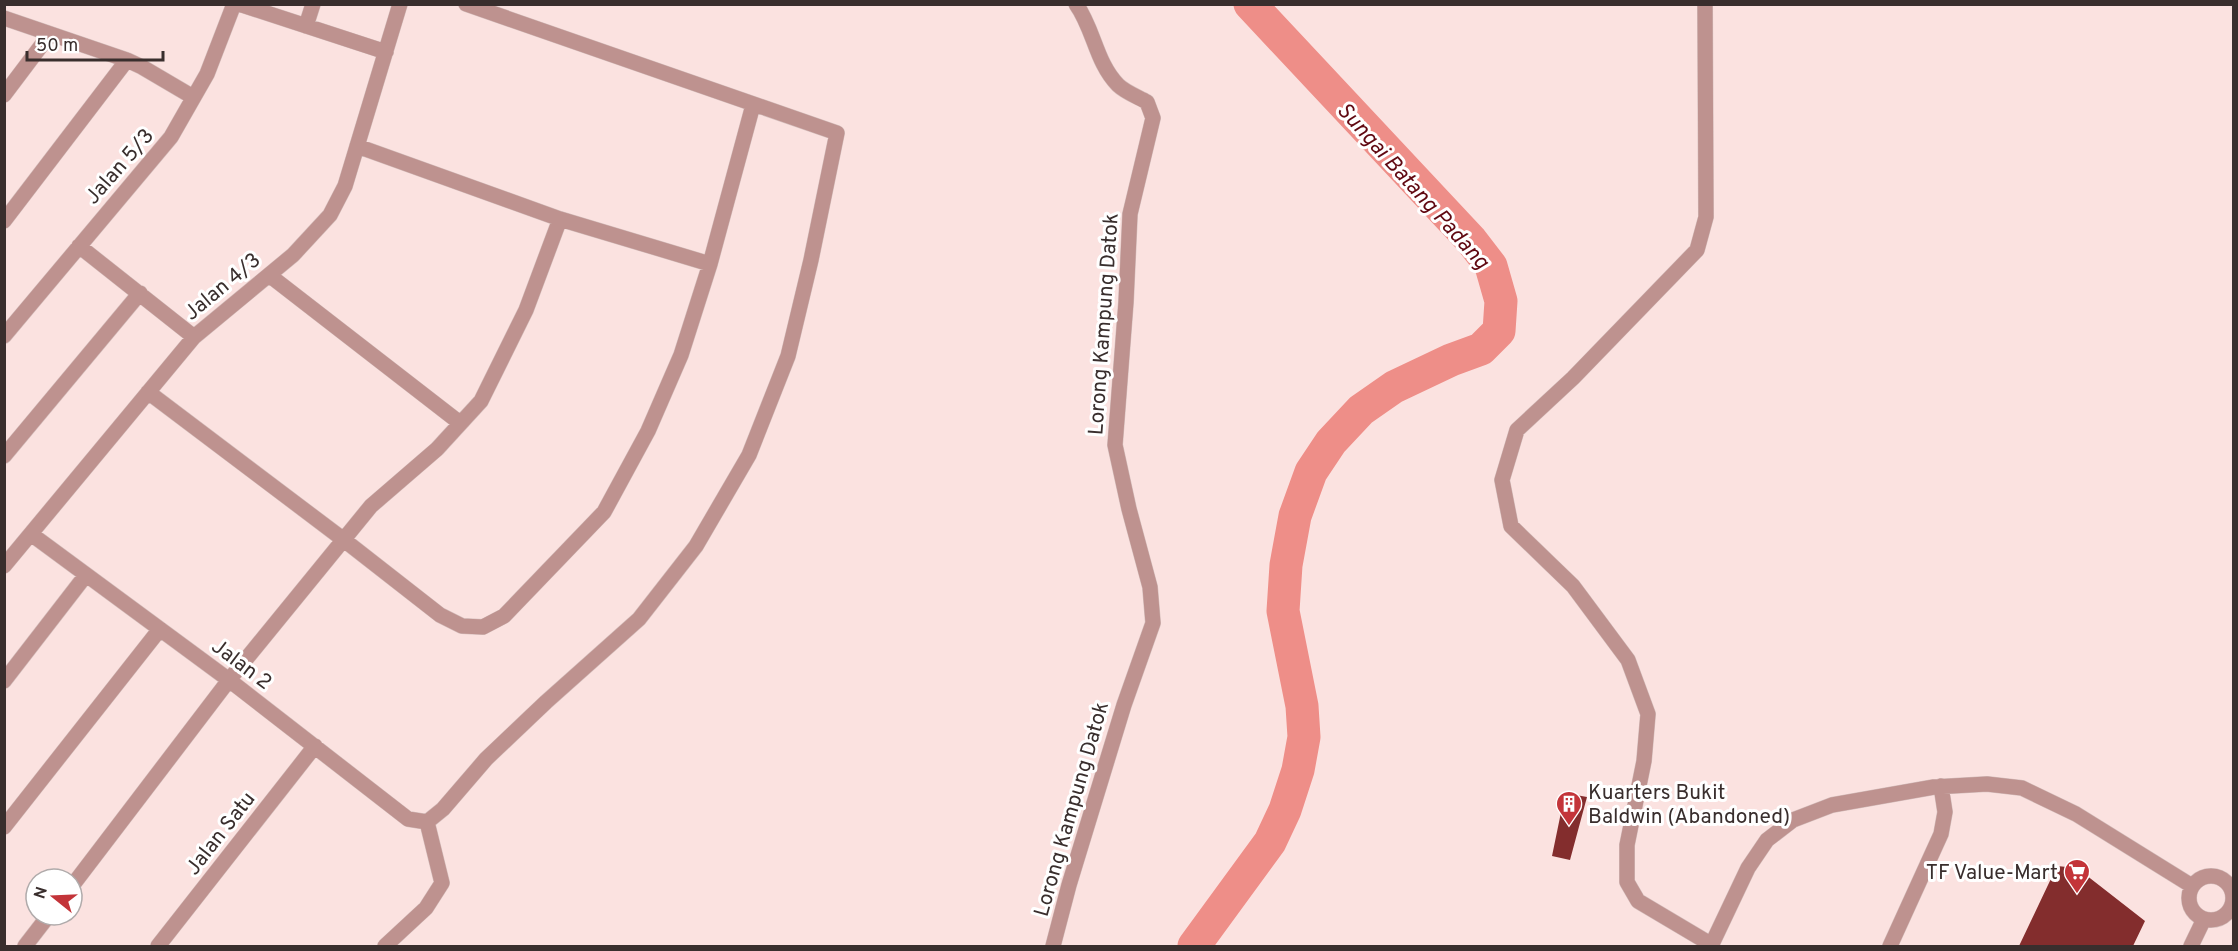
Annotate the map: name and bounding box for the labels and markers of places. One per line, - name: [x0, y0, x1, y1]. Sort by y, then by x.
- place label: Kuarters Bukit Baldwin (Abandoned): [1588, 780, 1790, 831]
- building icon: Kuarters Bukit Baldwin (Abandoned): [1554, 789, 1584, 827]
- supermarket icon: TF Value-Mart: [2062, 857, 2092, 895]
- place label: TF Value-Mart: [1926, 860, 2058, 887]

